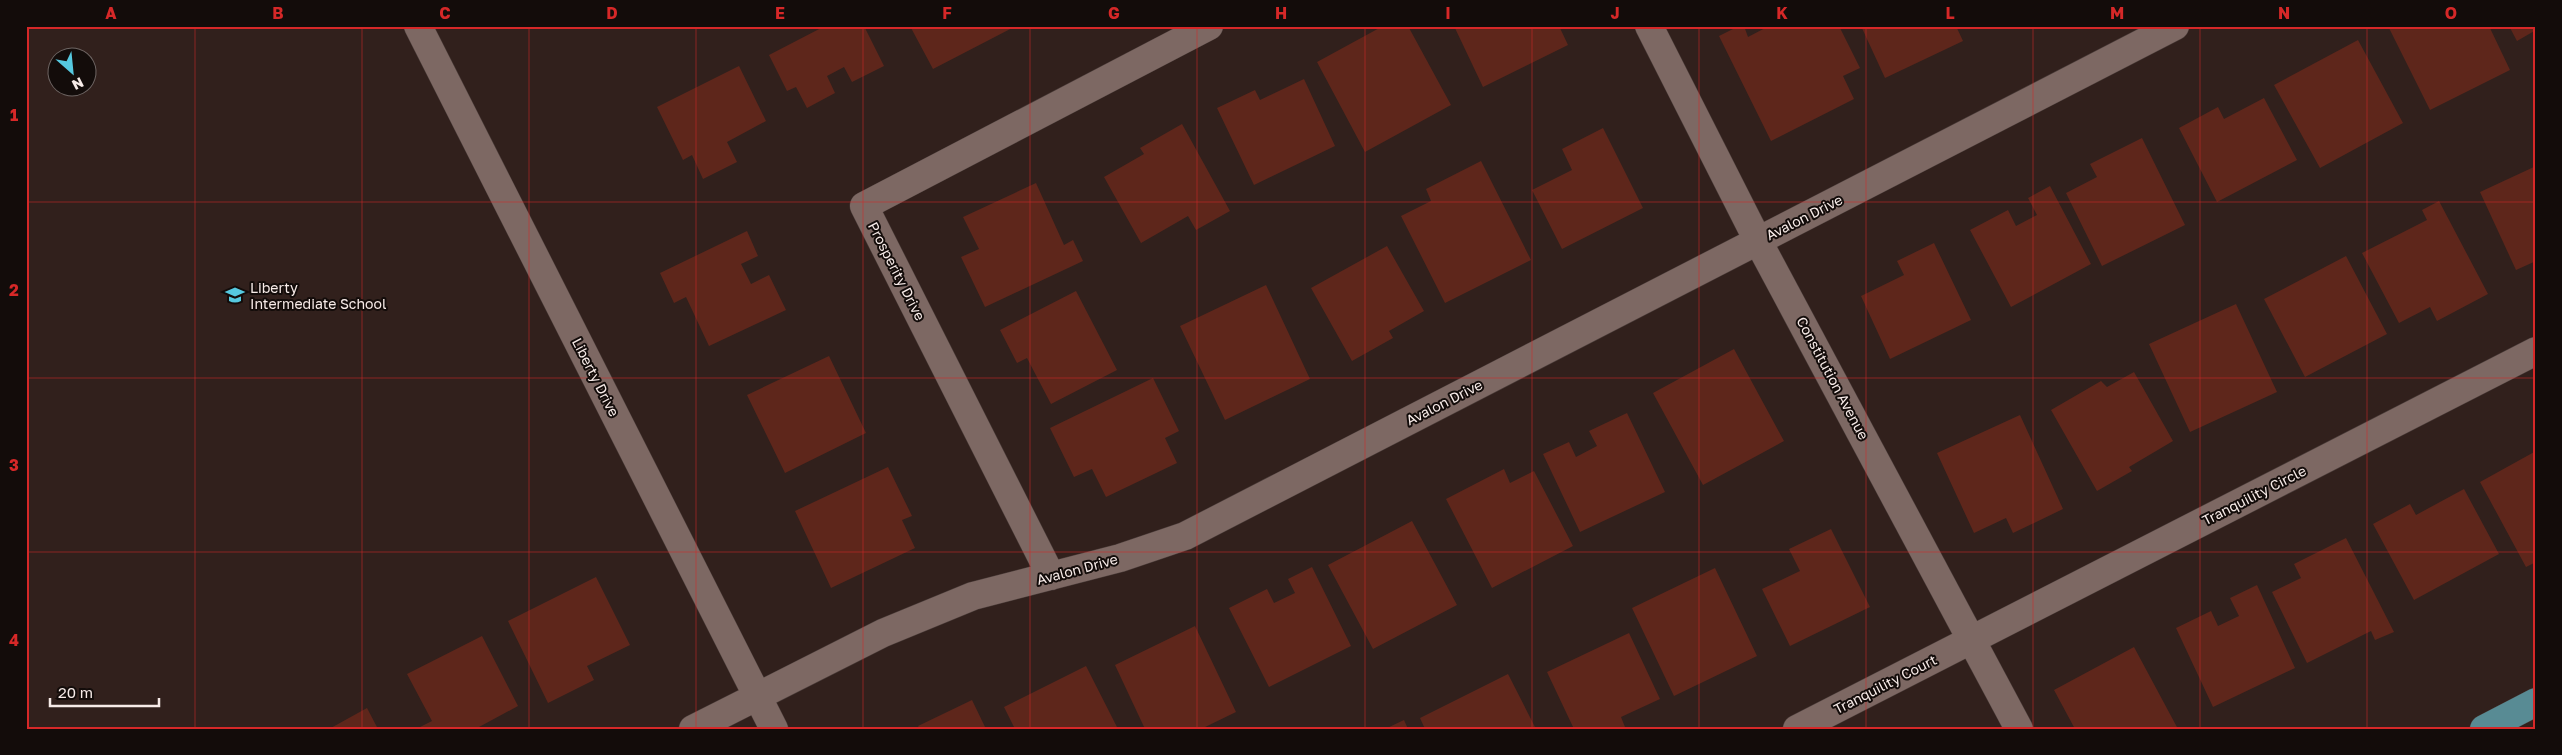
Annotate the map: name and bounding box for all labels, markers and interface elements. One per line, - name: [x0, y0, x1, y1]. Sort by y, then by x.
- text: A: [105, 3, 117, 23]
- text: B: [272, 3, 284, 23]
- text: C: [439, 3, 451, 23]
- text: D: [606, 3, 618, 23]
- text: E: [775, 3, 785, 23]
- text: F: [942, 3, 952, 23]
- text: G: [1108, 3, 1120, 23]
- text: H: [1275, 3, 1287, 23]
- text: I: [1445, 3, 1451, 23]
- text: J: [1610, 3, 1620, 23]
- text: K: [1776, 3, 1788, 23]
- text: L: [1945, 3, 1955, 23]
- text: M: [2110, 3, 2124, 23]
- text: N: [2278, 3, 2290, 23]
- text: O: [2445, 3, 2457, 23]
- north arrow: [48, 48, 98, 98]
- text: N: [70, 74, 87, 94]
- text: 1: [10, 105, 18, 125]
- street label: Avalon Drive: [1763, 190, 1845, 244]
- street label: Prosperity Drive: [865, 219, 929, 323]
- place label: Liberty Intermediate School: [250, 279, 386, 312]
- text: 2: [9, 280, 19, 300]
- school or university icon: Liberty Intermediate School: [224, 284, 246, 306]
- street label: Constitution Avenue: [1793, 314, 1873, 442]
- street label: Liberty Drive: [569, 335, 623, 419]
- street label: Avalon Drive: [1403, 375, 1485, 429]
- text: 3: [9, 455, 19, 475]
- street label: Tranquility Circle: [2199, 461, 2309, 529]
- street label: Avalon Drive: [1035, 550, 1119, 588]
- text: 4: [9, 630, 19, 650]
- street label: Tranquility Court: [1831, 651, 1939, 717]
- scale bar: [50, 675, 159, 707]
- text: 20 m: [58, 683, 93, 701]

